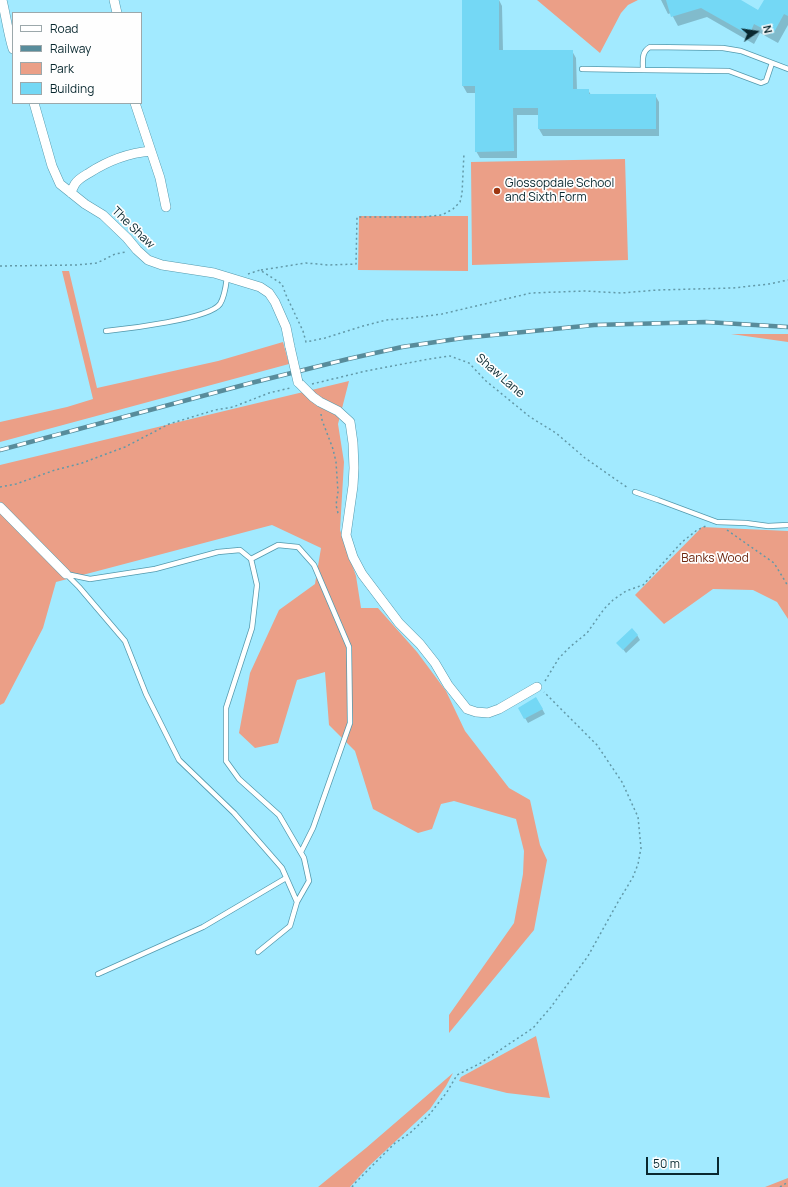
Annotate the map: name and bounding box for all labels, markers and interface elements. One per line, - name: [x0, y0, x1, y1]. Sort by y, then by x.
- legend: [12, 12, 142, 104]
- north arrow: [736, 12, 776, 52]
- text: Road: [50, 20, 78, 37]
- text: N: [760, 24, 776, 35]
- text: Railway: [50, 40, 91, 57]
- text: Park: [50, 60, 74, 77]
- text: Building: [50, 80, 94, 97]
- place label: Glossopdale School and Sixth Form: [505, 177, 614, 205]
- marker: Glossopdale School and Sixth Form: [492, 186, 502, 196]
- street label: The Shaw: [109, 204, 157, 252]
- street label: Shaw Lane: [473, 351, 527, 401]
- park label: Banks Wood: [681, 552, 749, 566]
- scale bar: [648, 1149, 721, 1175]
- text: 50 m: [653, 1155, 680, 1172]

